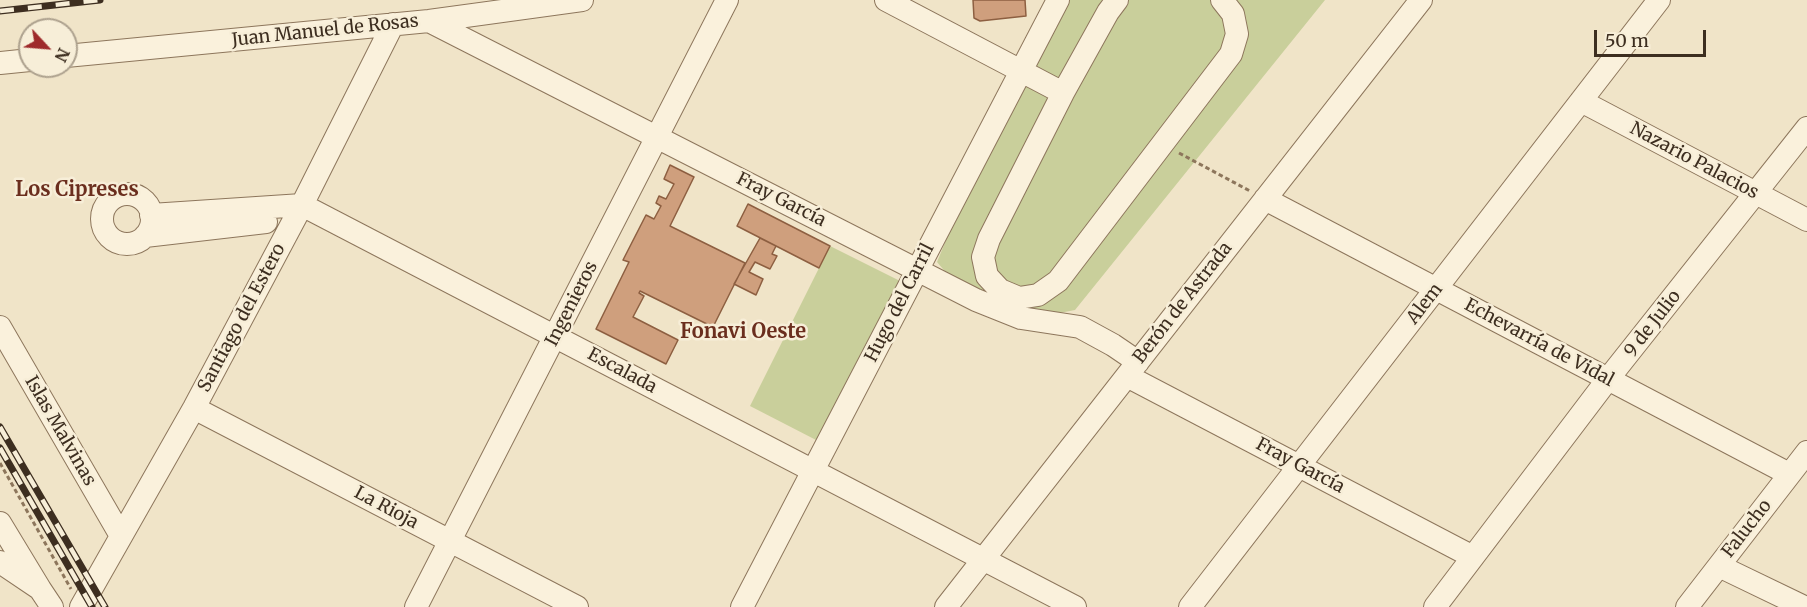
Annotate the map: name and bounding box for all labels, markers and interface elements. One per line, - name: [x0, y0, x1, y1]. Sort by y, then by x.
- street label: Juan Manuel de Rosas: [230, 10, 420, 52]
- north arrow: [18, 18, 78, 78]
- scale bar: [1597, 18, 1710, 56]
- text: 50 m: [1605, 29, 1649, 52]
- text: N: [51, 45, 74, 65]
- street label: Nazario Palacios: [1626, 118, 1762, 204]
- street label: Fray García: [733, 168, 829, 232]
- district label: Los Cipreses: [15, 178, 139, 202]
- street label: Berón de Astrada: [1129, 238, 1237, 368]
- street label: Santiago del Estero: [194, 240, 290, 396]
- street label: Hugo del Carril: [861, 240, 939, 366]
- street label: Ingenieros: [541, 258, 603, 350]
- street label: Alem: [1402, 279, 1448, 329]
- street label: 9 de Julio: [1620, 286, 1686, 362]
- street label: Echevarría de Vidal: [1461, 294, 1617, 392]
- district label: Fonavi Oeste: [680, 320, 806, 344]
- street label: Escalada: [584, 344, 660, 398]
- street label: Islas Malvinas: [20, 372, 100, 490]
- street label: Fray García: [1252, 434, 1348, 498]
- street label: La Rioja: [350, 482, 422, 534]
- street label: Falucho: [1718, 496, 1776, 562]

